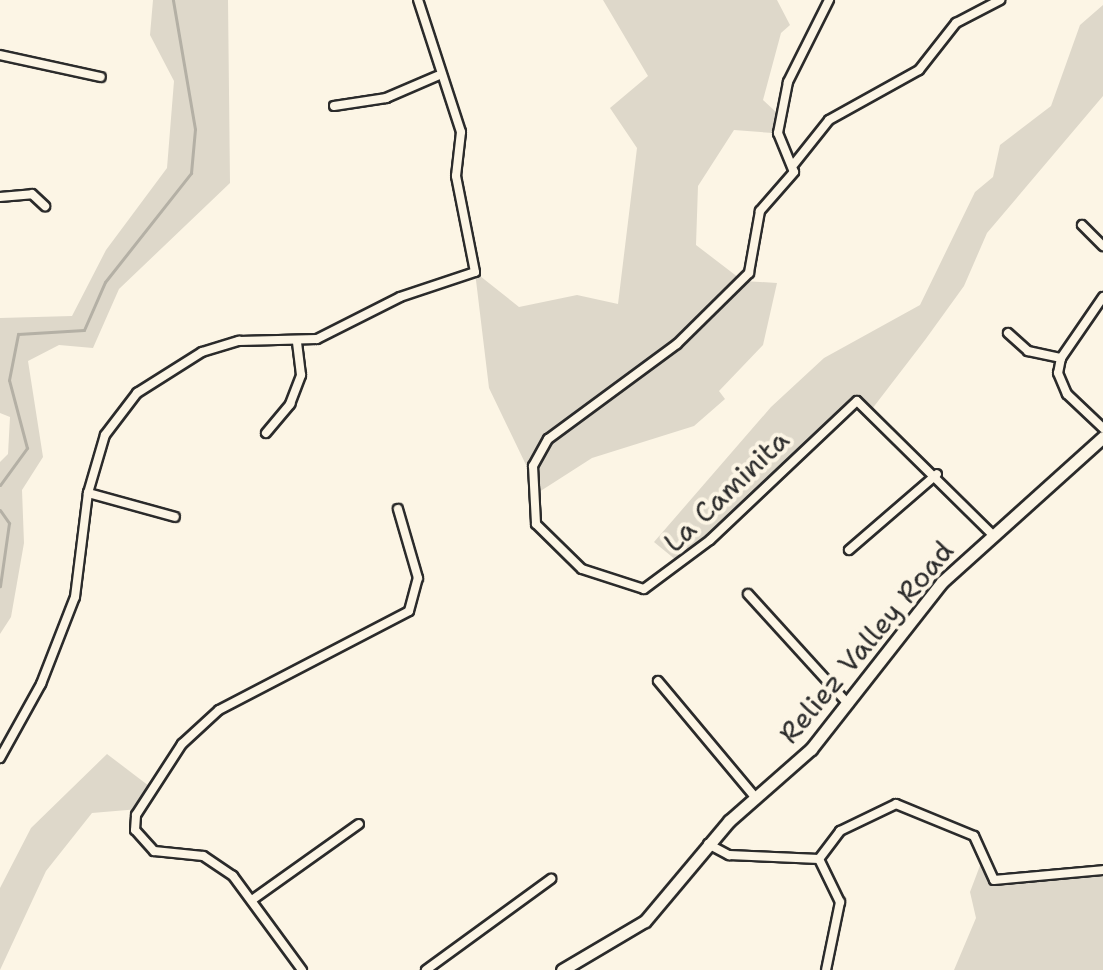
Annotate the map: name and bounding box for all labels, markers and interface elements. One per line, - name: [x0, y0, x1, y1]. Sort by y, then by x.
- street label: La Caminita: [656, 423, 796, 559]
- street label: Reliez Valley Road: [772, 534, 960, 750]

